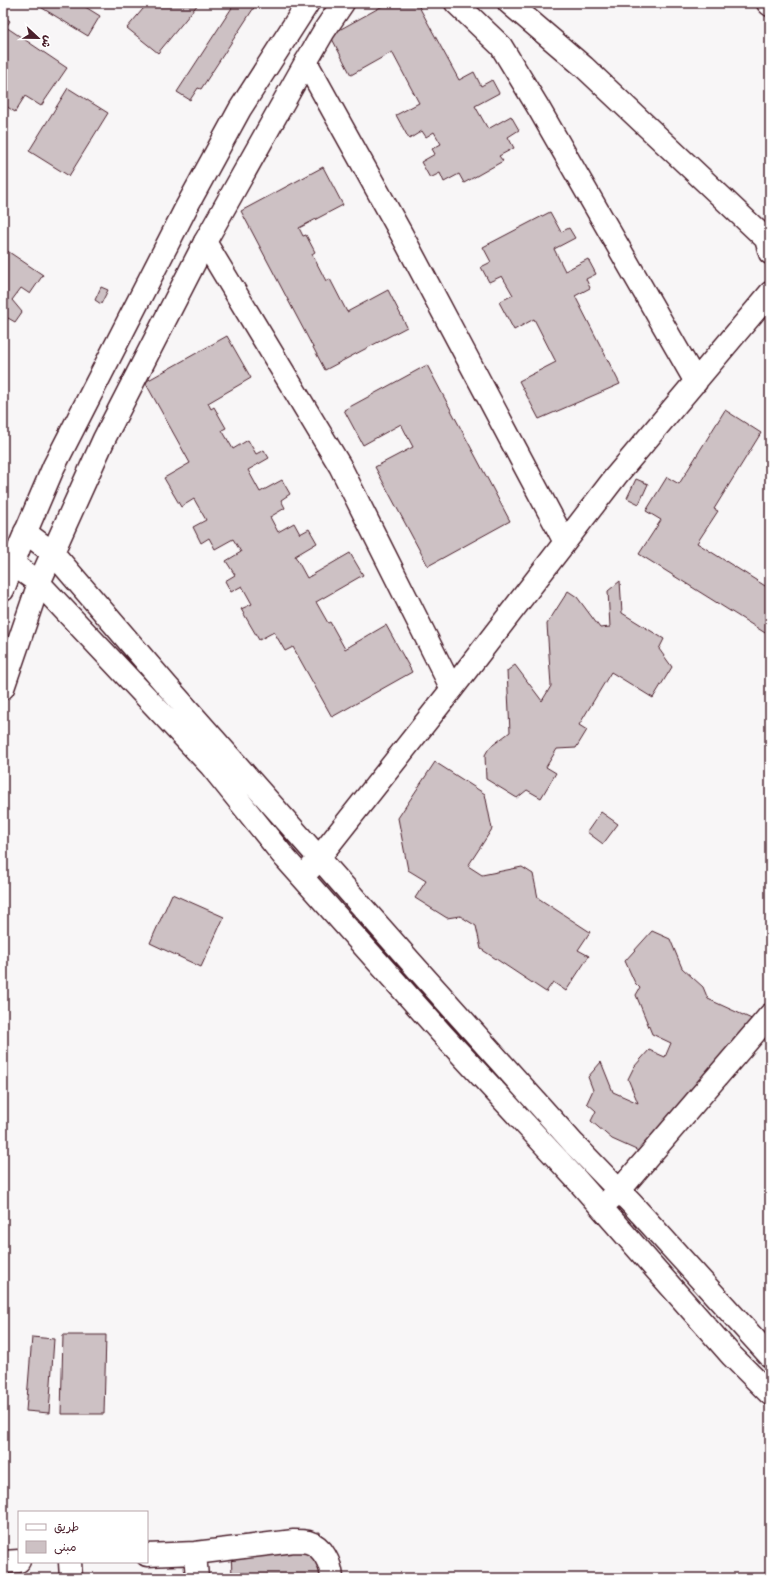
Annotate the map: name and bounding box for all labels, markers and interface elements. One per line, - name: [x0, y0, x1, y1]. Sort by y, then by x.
- north arrow: [18, 18, 58, 58]
- text: ش: [39, 34, 55, 50]
- legend: [18, 1511, 148, 1563]
- text: طريق: [54, 1520, 79, 1534]
- text: مبنى: [54, 1540, 77, 1555]

